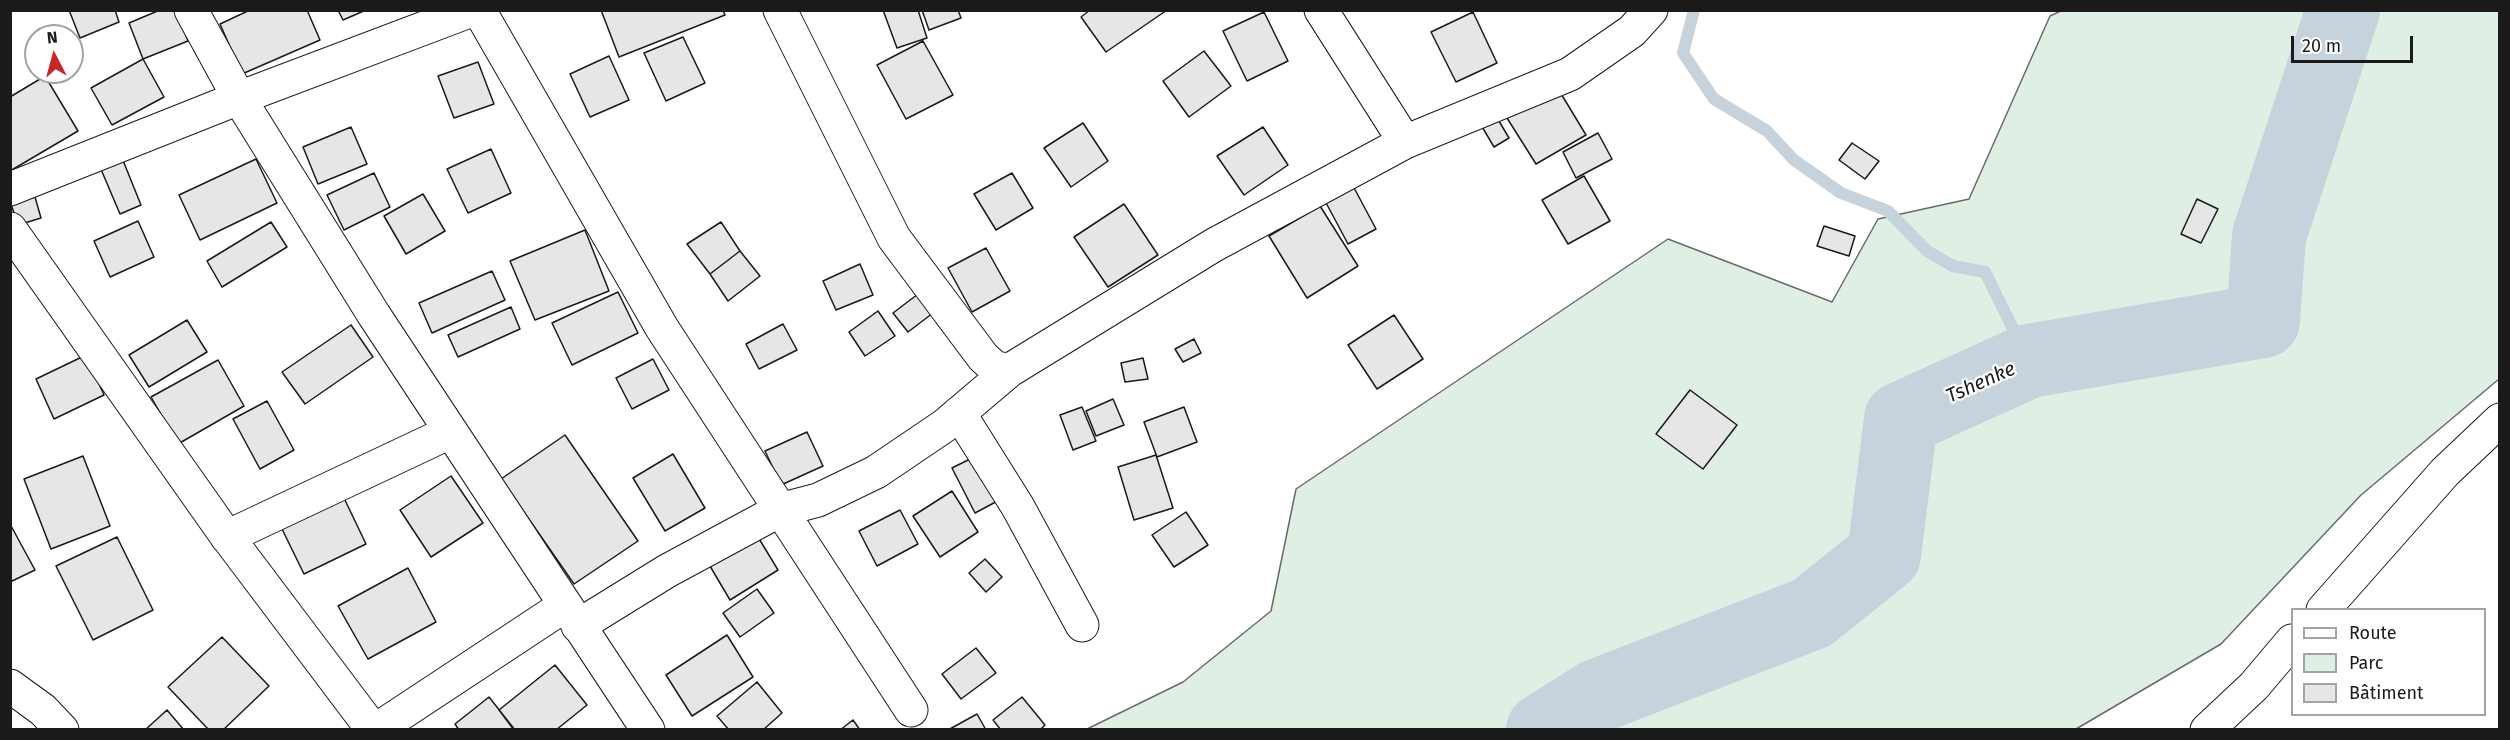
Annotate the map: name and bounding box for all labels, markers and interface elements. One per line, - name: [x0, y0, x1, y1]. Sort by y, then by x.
- north arrow: [24, 24, 84, 84]
- scale bar: [2294, 24, 2416, 62]
- text: N: [46, 28, 59, 48]
- text: 20 m: [2302, 35, 2341, 57]
- water label: Tshenke: [1943, 357, 2019, 409]
- legend: [2291, 608, 2486, 716]
- text: Route: [2349, 622, 2397, 644]
- text: Parc: [2349, 652, 2383, 674]
- text: Bâtiment: [2349, 682, 2424, 704]

